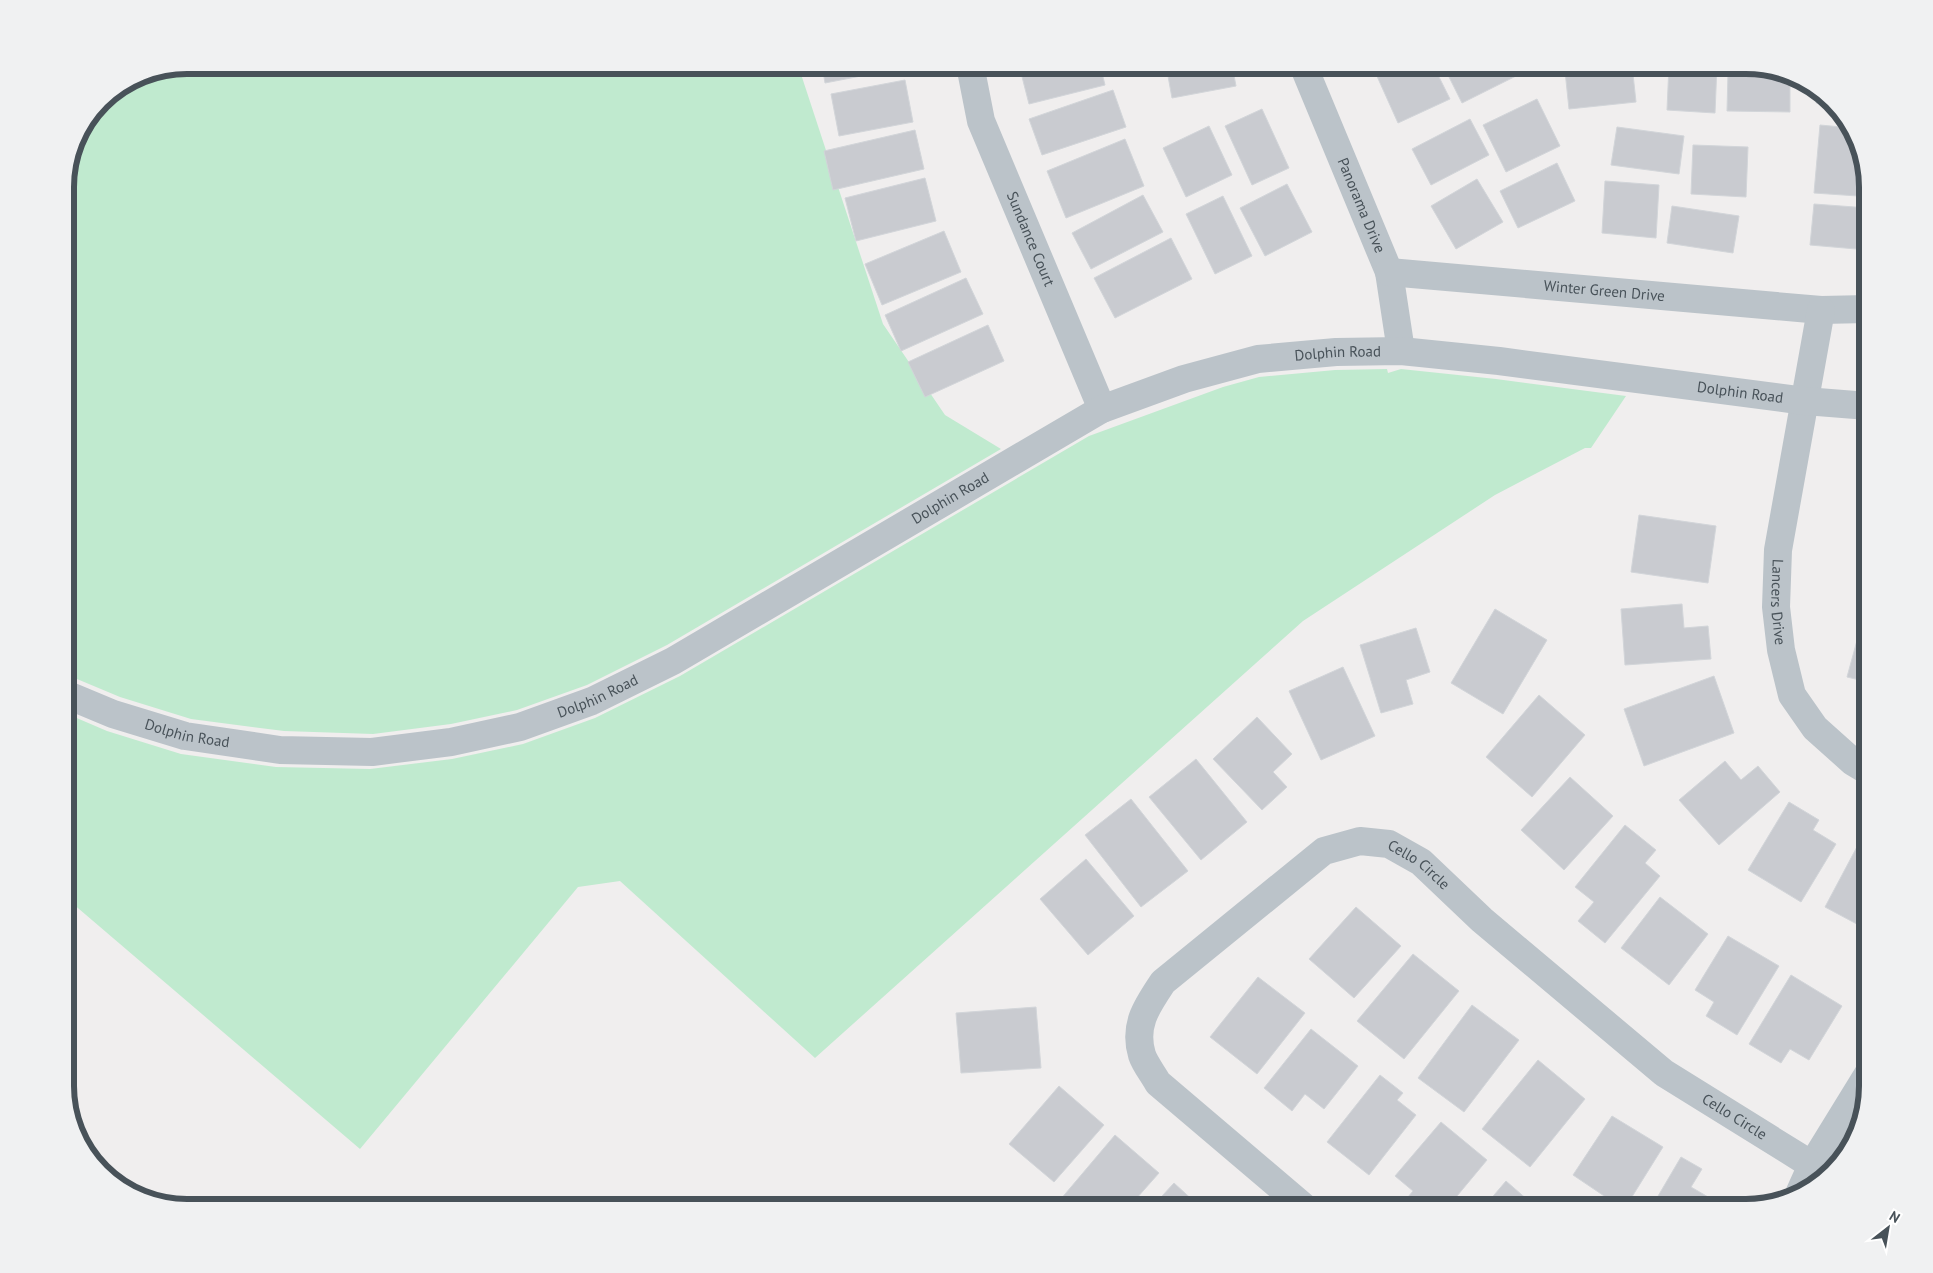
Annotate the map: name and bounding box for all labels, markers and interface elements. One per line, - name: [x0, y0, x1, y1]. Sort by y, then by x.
- street label: Panorama Drive: [1334, 155, 1390, 256]
- street label: Sundance Court: [1003, 189, 1059, 289]
- street label: Winter Green Drive: [1543, 276, 1666, 305]
- street label: Dolphin Road: [1294, 341, 1381, 365]
- street label: Dolphin Road: [1696, 377, 1784, 407]
- street label: Dolphin Road: [908, 468, 992, 528]
- street label: Lancers Drive: [1767, 559, 1790, 646]
- street label: Dolphin Road: [554, 670, 641, 722]
- street label: Dolphin Road: [143, 714, 231, 751]
- street label: Cello Circle: [1385, 835, 1454, 894]
- street label: Cello Circle: [1699, 1089, 1771, 1144]
- north arrow: [1863, 1203, 1913, 1253]
- text: N: [1886, 1207, 1903, 1227]

